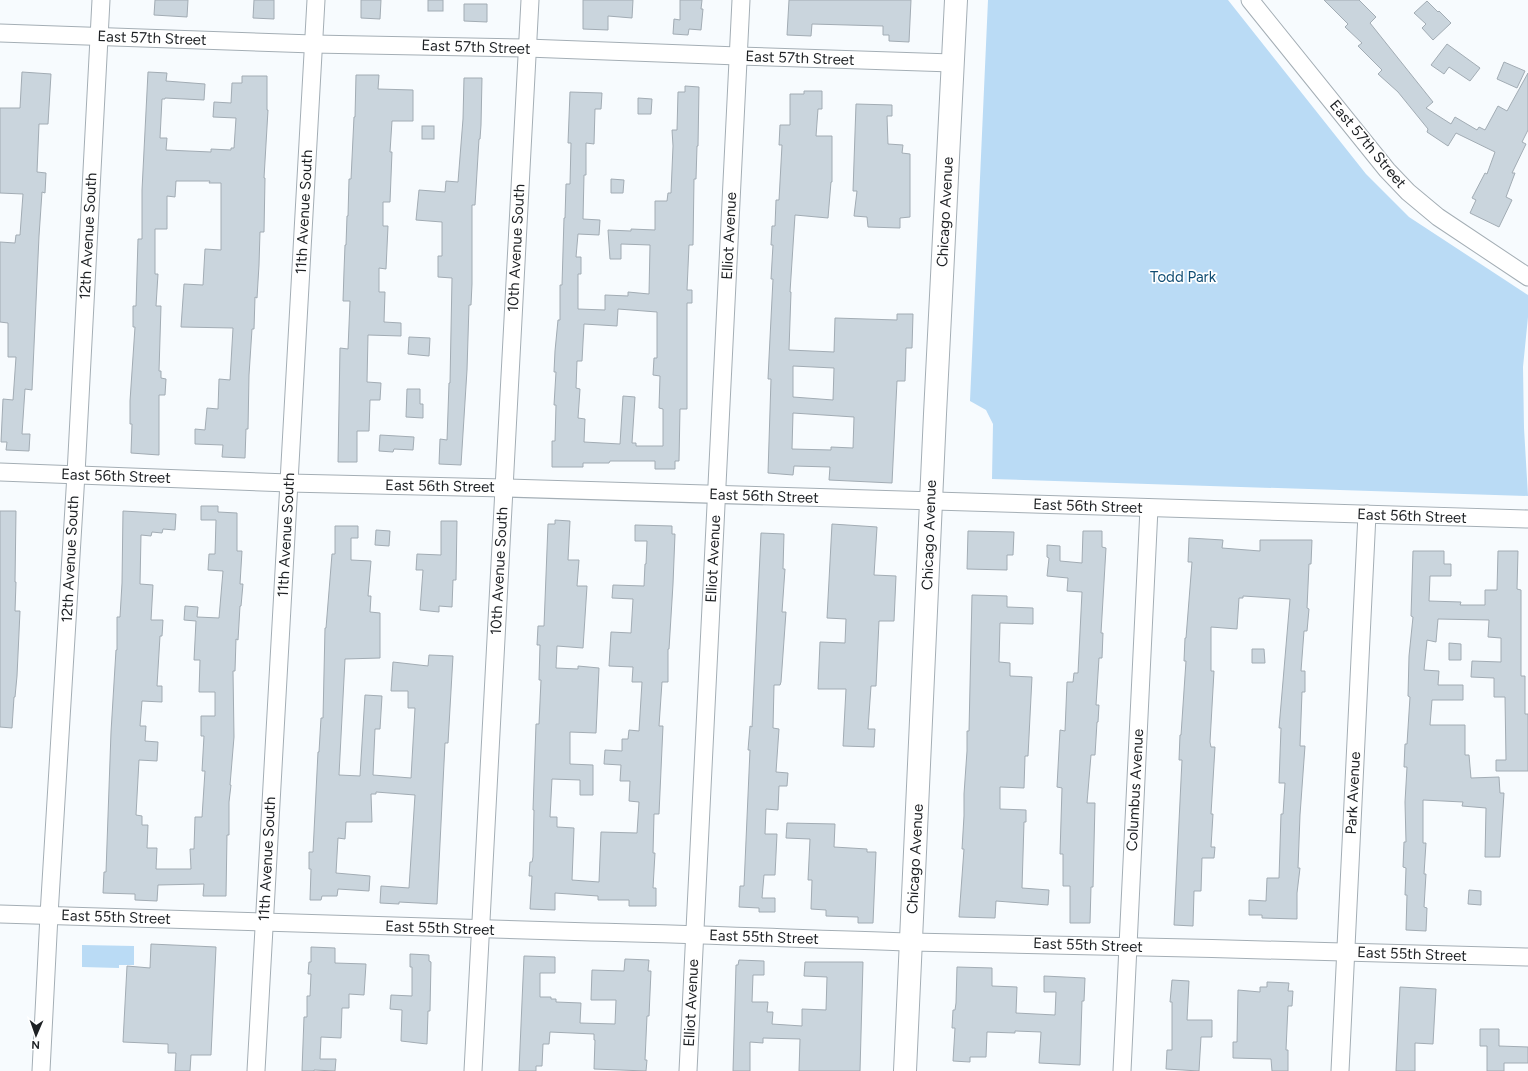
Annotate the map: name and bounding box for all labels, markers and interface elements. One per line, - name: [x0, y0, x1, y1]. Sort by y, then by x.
- street label: East 57th Street: [97, 27, 207, 49]
- street label: East 57th Street: [421, 36, 531, 58]
- street label: East 57th Street: [745, 47, 855, 69]
- street label: East 57th Street: [1326, 96, 1410, 192]
- street label: 11th Avenue South: [292, 149, 316, 275]
- street label: Chicago Avenue: [933, 156, 957, 268]
- street label: 12th Avenue South: [76, 172, 100, 300]
- street label: 10th Avenue South: [504, 183, 528, 313]
- street label: Elliot Avenue: [718, 192, 740, 280]
- park label: Todd Park: [1150, 268, 1217, 286]
- street label: East 56th Street: [61, 465, 171, 487]
- street label: 11th Avenue South: [274, 472, 298, 598]
- street label: East 56th Street: [385, 476, 495, 496]
- street label: Chicago Avenue: [918, 480, 940, 590]
- street label: East 56th Street: [709, 485, 819, 507]
- street label: 12th Avenue South: [58, 495, 82, 623]
- street label: East 56th Street: [1033, 495, 1143, 517]
- street label: East 56th Street: [1357, 505, 1467, 527]
- street label: 10th Avenue South: [487, 506, 511, 636]
- street label: Elliot Avenue: [702, 515, 724, 603]
- street label: Columbus Avenue: [1123, 728, 1147, 852]
- street label: Park Avenue: [1342, 751, 1364, 835]
- street label: 11th Avenue South: [255, 796, 279, 922]
- street label: Chicago Avenue: [903, 803, 927, 915]
- street label: East 55th Street: [61, 906, 172, 928]
- street label: East 55th Street: [385, 917, 496, 939]
- street label: East 55th Street: [709, 926, 820, 948]
- street label: East 55th Street: [1033, 934, 1144, 956]
- street label: East 55th Street: [1357, 943, 1468, 965]
- street label: Elliot Avenue: [680, 959, 702, 1047]
- north arrow: [16, 1015, 56, 1055]
- text: N: [31, 1038, 40, 1051]

